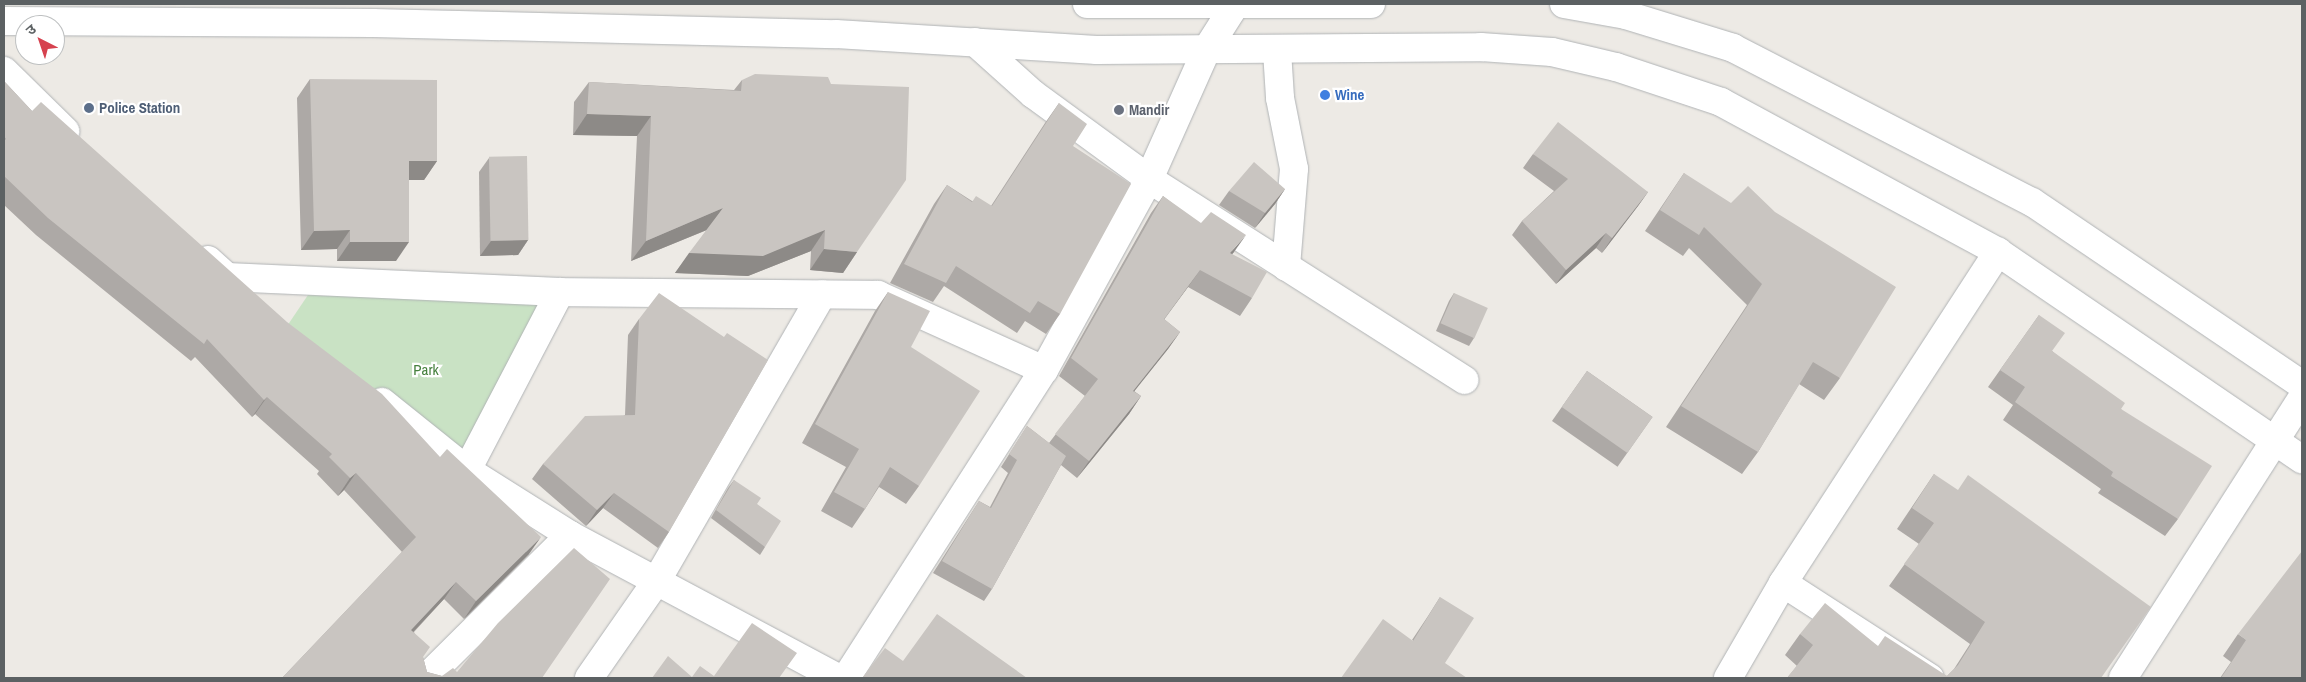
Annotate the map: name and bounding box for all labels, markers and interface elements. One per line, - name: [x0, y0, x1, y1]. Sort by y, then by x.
- north arrow: [15, 15, 65, 65]
- text: उ: [22, 20, 40, 39]
- place label: Wine: [1335, 86, 1364, 104]
- marker: Wine: [1319, 89, 1331, 101]
- place label: Police Station: [99, 99, 180, 117]
- place label: Mandir: [1129, 101, 1169, 119]
- marker: Police Station: [83, 102, 95, 114]
- marker: Mandir: [1113, 104, 1125, 116]
- park label: Park: [413, 361, 439, 379]

